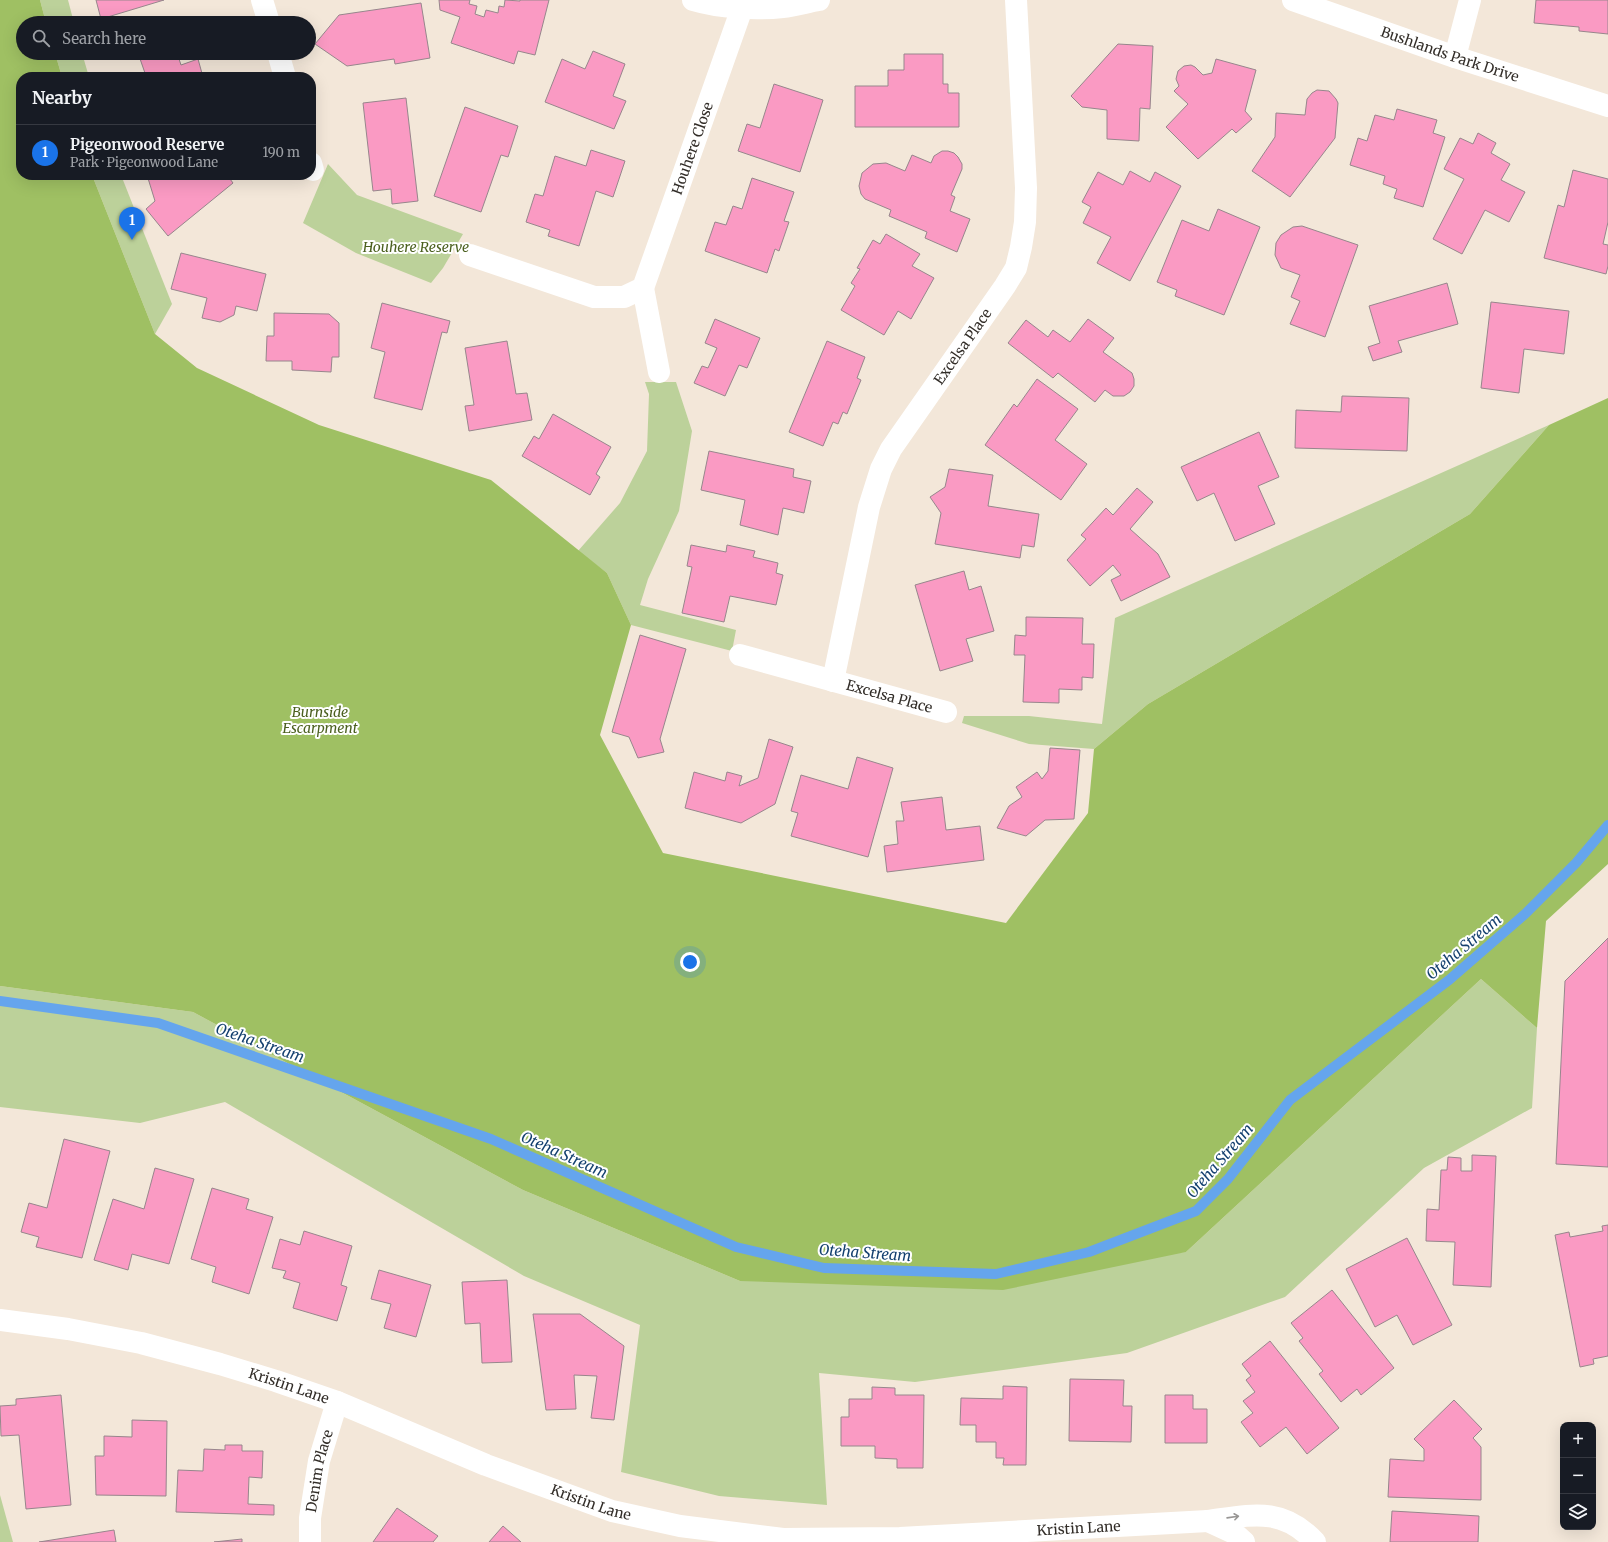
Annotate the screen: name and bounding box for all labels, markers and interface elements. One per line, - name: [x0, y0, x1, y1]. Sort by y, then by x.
- search box: [16, 16, 316, 60]
- street label: Bushlands Park Drive: [1378, 23, 1521, 86]
- icon: search: [30, 27, 52, 49]
- text: Search here: [62, 29, 146, 48]
- text: Nearby: [32, 87, 92, 109]
- street label: Houhere Close: [668, 100, 717, 197]
- text: Pigeonwood Reserve: [70, 135, 224, 154]
- text: 1: [42, 144, 48, 161]
- text: 190 m: [263, 144, 300, 161]
- text: Park · Pigeonwood Lane: [70, 154, 218, 171]
- pin: 1: [119, 207, 145, 240]
- park label: Houhere Reserve: [362, 238, 469, 256]
- street label: Excelsa Place: [930, 305, 995, 388]
- street label: Excelsa Place: [844, 676, 935, 717]
- park label: Burnside Escarpment: [282, 703, 358, 737]
- water label: Oteha Stream: [1422, 909, 1505, 984]
- your location: [680, 952, 700, 972]
- water label: Oteha Stream: [213, 1018, 307, 1067]
- water label: Oteha Stream: [1182, 1119, 1257, 1202]
- water label: Oteha Stream: [518, 1127, 611, 1182]
- water label: Oteha Stream: [818, 1240, 912, 1265]
- street label: Kristin Lane: [247, 1364, 332, 1408]
- map controls: [1560, 1422, 1596, 1530]
- button: +: [1560, 1422, 1596, 1458]
- street label: Denim Place: [302, 1427, 337, 1514]
- button: −: [1560, 1458, 1596, 1494]
- street label: Kristin Lane: [548, 1480, 633, 1524]
- button: layers: [1560, 1494, 1596, 1530]
- one-way arrow: [1226, 1513, 1239, 1521]
- street label: Kristin Lane: [1036, 1517, 1121, 1539]

